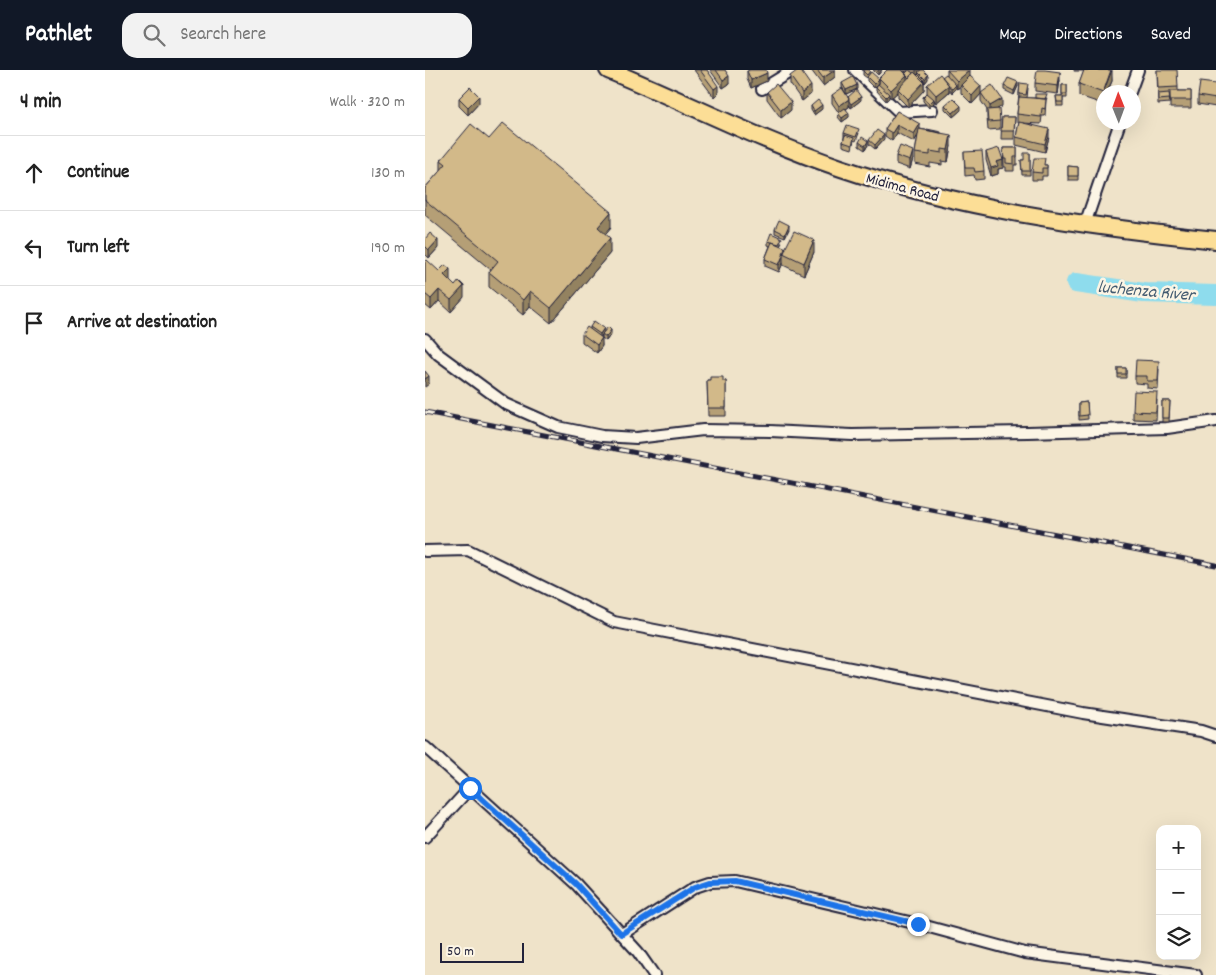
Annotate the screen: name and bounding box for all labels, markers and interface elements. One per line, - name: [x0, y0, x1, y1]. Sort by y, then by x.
- search box: [122, 13, 472, 58]
- text: Pathlet: [25, 18, 92, 52]
- icon: search: [140, 21, 168, 49]
- text: Search here: [180, 22, 266, 49]
- text: Map: [999, 23, 1026, 48]
- text: Directions: [1054, 23, 1123, 48]
- text: Saved: [1151, 23, 1191, 48]
- north arrow: [1096, 85, 1141, 130]
- text: 4 min: [20, 88, 62, 118]
- text: Walk · 320 m: [329, 91, 405, 114]
- icon: ahead: [20, 159, 48, 187]
- text: Continue: [67, 160, 129, 187]
- text: 130 m: [371, 162, 405, 185]
- street label: Midima Road: [863, 168, 941, 209]
- icon: left: [20, 234, 48, 262]
- text: Turn left: [67, 235, 130, 262]
- text: 190 m: [371, 237, 405, 260]
- water label: luchenza River: [1096, 276, 1198, 309]
- icon: arrive: [20, 309, 48, 337]
- text: Arrive at destination: [67, 310, 217, 337]
- route start: [459, 777, 482, 800]
- map controls: [1156, 825, 1201, 960]
- button: +: [1156, 825, 1201, 870]
- button: −: [1156, 870, 1201, 915]
- route end: [907, 913, 930, 936]
- button: layers: [1156, 915, 1201, 960]
- scale bar: [440, 940, 524, 963]
- text: 50 m: [447, 942, 474, 962]

